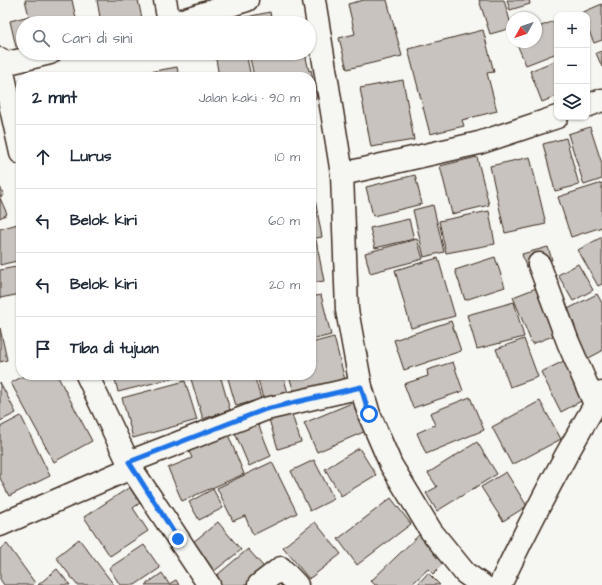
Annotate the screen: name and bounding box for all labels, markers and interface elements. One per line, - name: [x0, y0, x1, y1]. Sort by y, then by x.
- north arrow: [506, 12, 542, 48]
- map controls: [554, 12, 590, 120]
- button: +: [554, 12, 590, 48]
- search box: [16, 16, 316, 60]
- icon: search: [30, 27, 52, 49]
- text: Cari di sini: [62, 28, 132, 49]
- button: −: [554, 48, 590, 84]
- button: layers: [554, 84, 590, 120]
- text: 2 mnt: [32, 86, 77, 110]
- text: Jalan kaki · 90 m: [198, 89, 300, 107]
- icon: ahead: [32, 146, 54, 168]
- text: Lurus: [70, 146, 111, 167]
- text: 10 m: [275, 148, 300, 166]
- icon: left: [32, 210, 54, 232]
- text: Belok kiri: [70, 210, 137, 231]
- text: 60 m: [268, 212, 300, 230]
- icon: left: [32, 274, 54, 296]
- text: Belok kiri: [70, 274, 137, 295]
- text: 20 m: [269, 276, 300, 294]
- icon: arrive: [32, 338, 54, 360]
- text: Tiba di tujuan: [70, 338, 159, 359]
- route start: [360, 405, 378, 423]
- route end: [169, 530, 187, 548]

